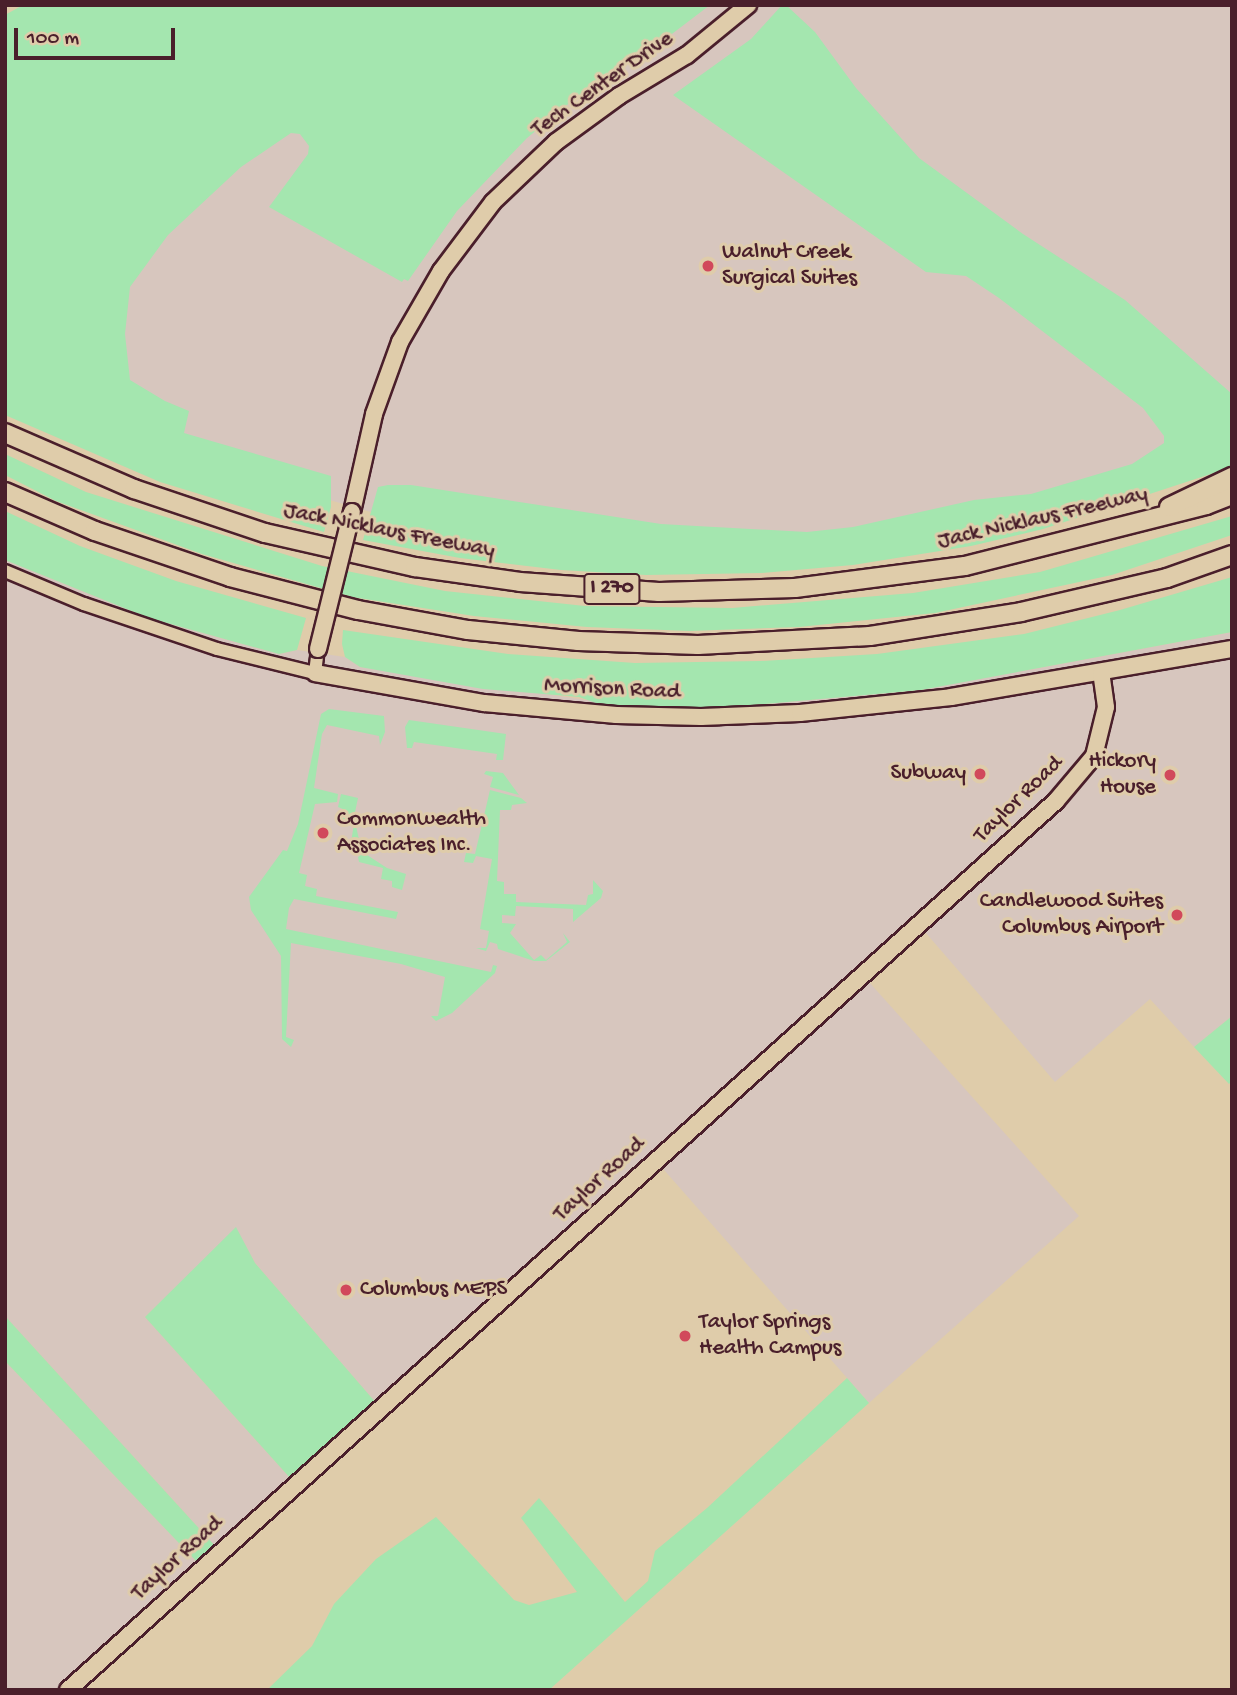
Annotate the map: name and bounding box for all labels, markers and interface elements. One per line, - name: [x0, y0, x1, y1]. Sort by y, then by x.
- scale bar: [18, 14, 178, 58]
- street label: Tech Center Drive: [527, 26, 679, 144]
- text: 100 m: [27, 27, 79, 52]
- place label: Walnut Creek Surgical Suites: [722, 239, 857, 293]
- marker: Walnut Creek Surgical Suites: [700, 258, 716, 274]
- street label: Jack Nicklaus Freeway: [935, 481, 1151, 557]
- street label: Jack Nicklaus Freeway: [281, 498, 497, 566]
- road number: I 270: [582, 572, 642, 606]
- street label: Morrison Road: [543, 673, 681, 707]
- place label: Hickory House: [1088, 748, 1156, 802]
- street label: Taylor Road: [968, 751, 1070, 849]
- place label: Subway: [890, 760, 966, 788]
- marker: Subway: [972, 766, 988, 782]
- marker: Hickory House: [1162, 767, 1178, 783]
- place label: Commonwealth Associates Inc.: [337, 806, 486, 860]
- marker: Commonwealth Associates Inc.: [315, 825, 331, 841]
- place label: Candlewood Suites Columbus Airport: [980, 888, 1163, 942]
- marker: Candlewood Suites Columbus Airport: [1169, 907, 1185, 923]
- street label: Taylor Road: [548, 1132, 652, 1228]
- place label: Columbus MEPS: [360, 1276, 507, 1304]
- marker: Columbus MEPS: [338, 1282, 354, 1298]
- place label: Taylor Springs Health Campus: [699, 1309, 841, 1363]
- marker: Taylor Springs Health Campus: [677, 1328, 693, 1344]
- street label: Taylor Road: [126, 1511, 230, 1607]

